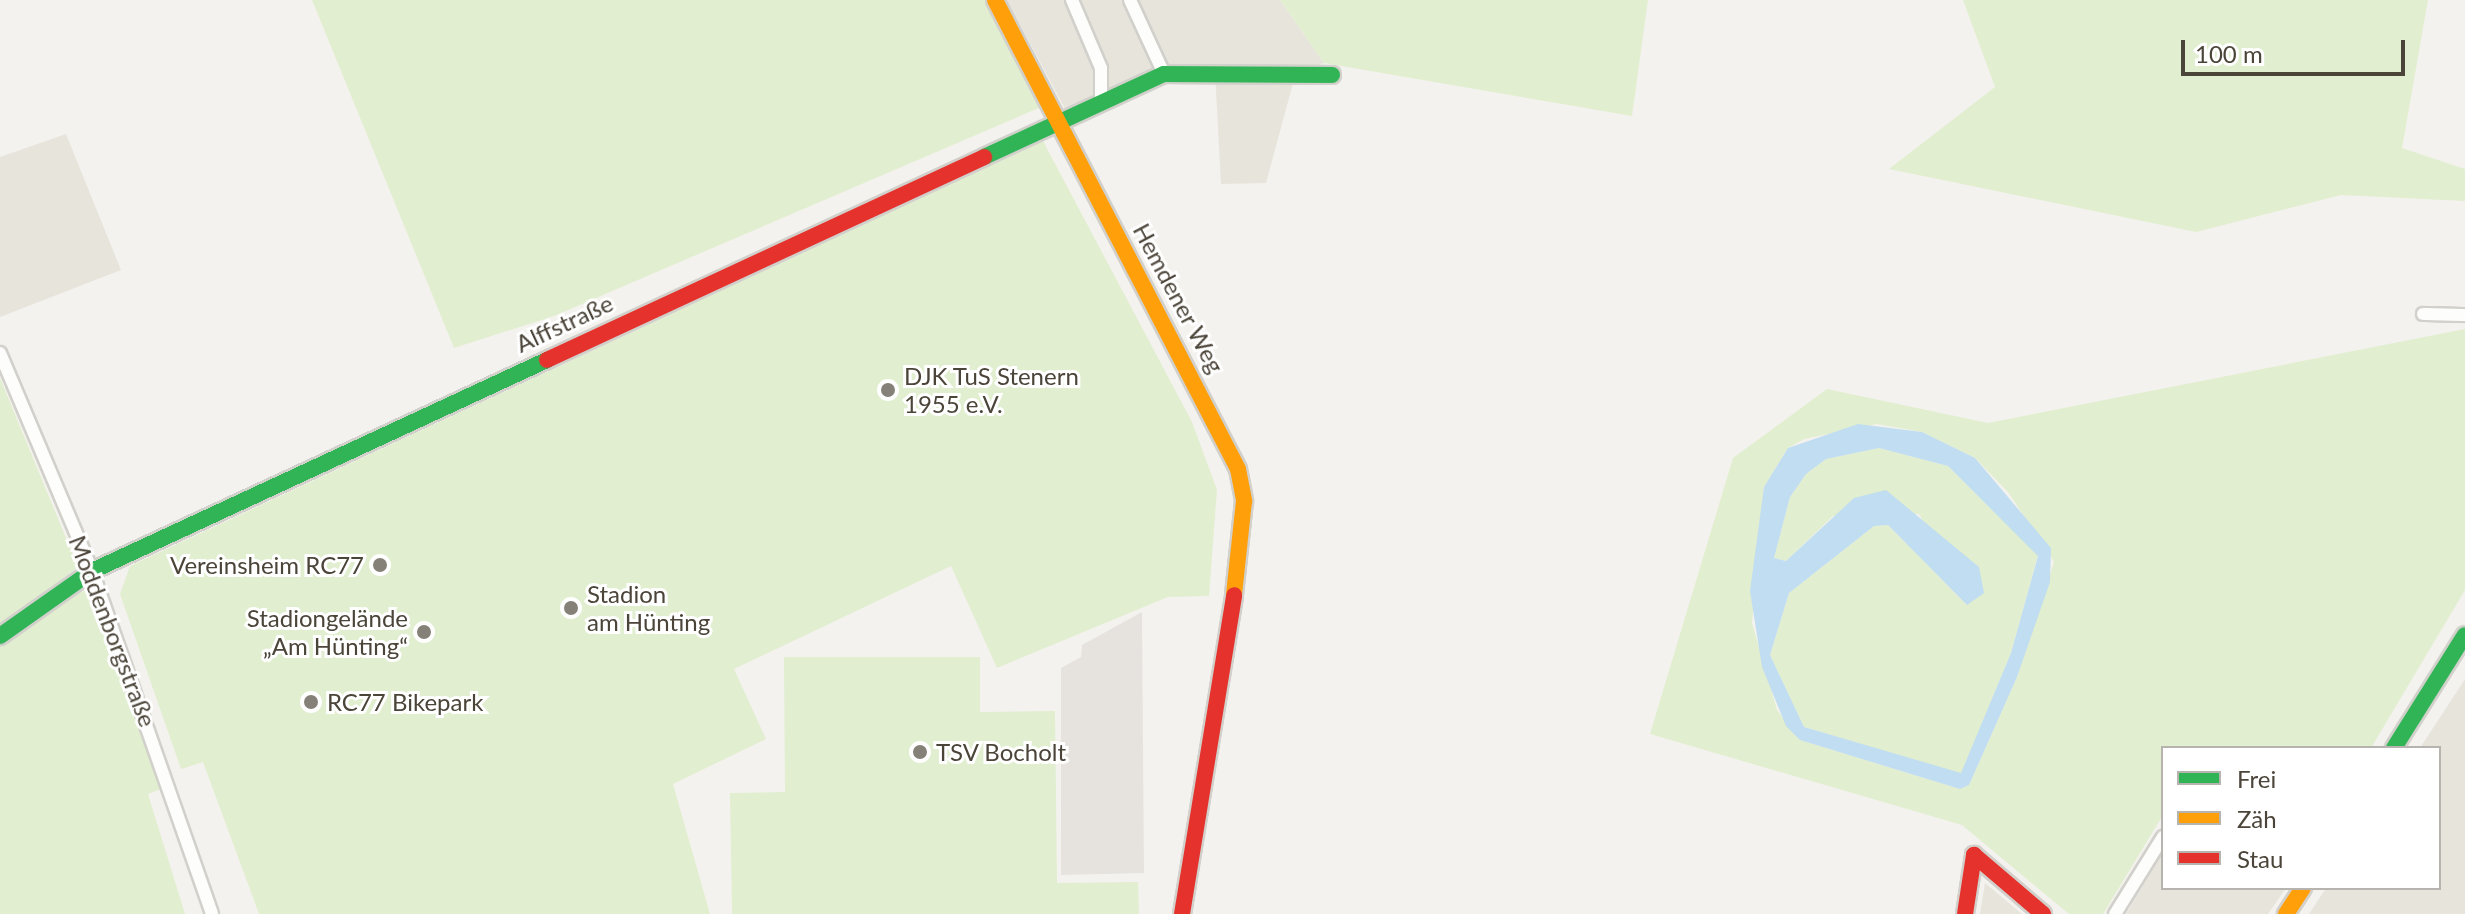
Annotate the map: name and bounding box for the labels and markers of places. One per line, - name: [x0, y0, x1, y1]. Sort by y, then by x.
- place label: DJK TuS Stenern 1955 e.V.: [904, 362, 1080, 418]
- marker: DJK TuS Stenern 1955 e.V.: [879, 381, 897, 399]
- place label: Vereinsheim RC77: [170, 551, 364, 579]
- marker: Vereinsheim RC77: [371, 556, 389, 574]
- place label: Stadion am Hünting: [587, 580, 710, 636]
- marker: Stadion am Hünting: [562, 599, 580, 617]
- place label: Stadiongelände „Am Hünting“: [247, 604, 408, 660]
- marker: Stadiongelände „Am Hünting“: [415, 623, 433, 641]
- place label: RC77 Bikepark: [327, 688, 483, 716]
- marker: RC77 Bikepark: [302, 693, 320, 711]
- place label: TSV Bocholt: [936, 738, 1067, 766]
- marker: TSV Bocholt: [911, 743, 929, 761]

